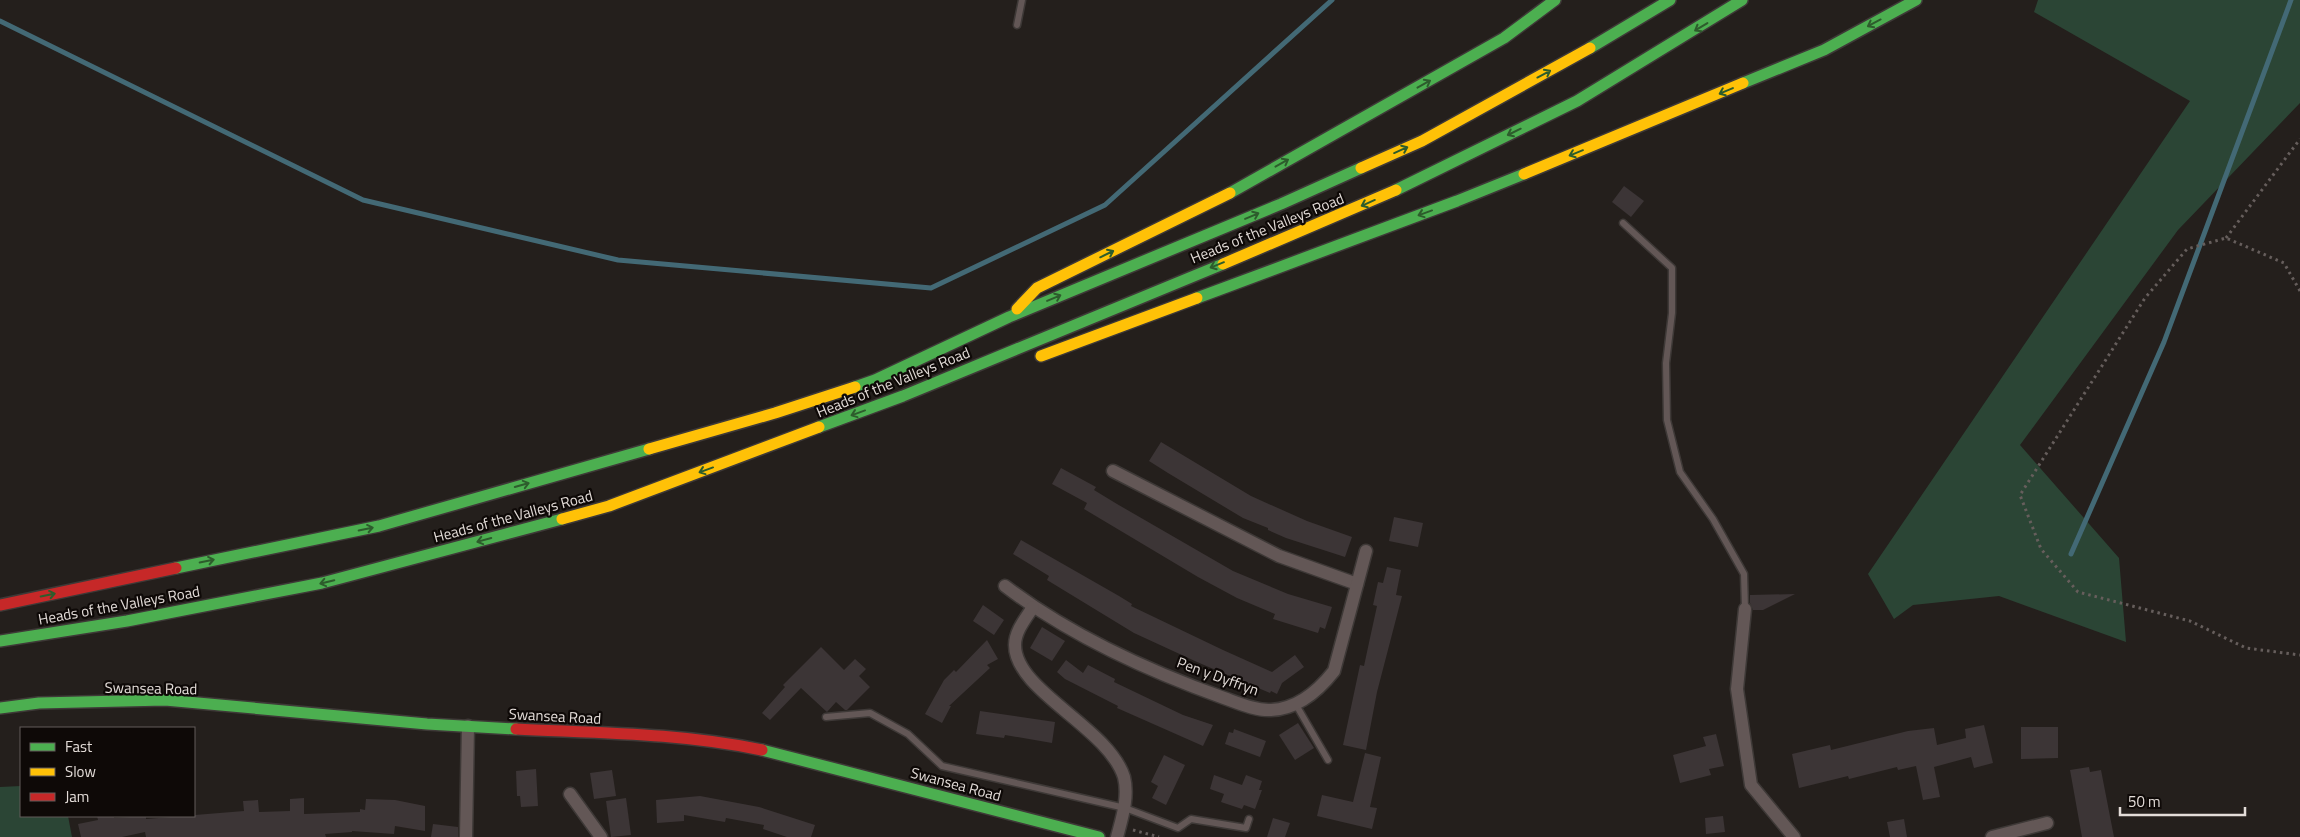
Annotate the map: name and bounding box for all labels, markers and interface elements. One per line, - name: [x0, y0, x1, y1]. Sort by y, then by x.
- one-way arrow: [1866, 18, 1881, 28]
- one-way arrow: [1695, 22, 1709, 32]
- one-way arrow: [1537, 69, 1551, 79]
- one-way arrow: [1416, 78, 1431, 88]
- one-way arrow: [1719, 87, 1734, 96]
- one-way arrow: [1507, 128, 1522, 137]
- one-way arrow: [1393, 145, 1408, 155]
- one-way arrow: [1569, 148, 1584, 158]
- one-way arrow: [1275, 158, 1290, 168]
- street label: Heads of the Valleys Road: [1187, 187, 1347, 269]
- one-way arrow: [1361, 199, 1376, 209]
- one-way arrow: [1418, 209, 1433, 218]
- one-way arrow: [1244, 211, 1259, 220]
- one-way arrow: [1099, 248, 1114, 258]
- one-way arrow: [1210, 261, 1226, 270]
- one-way arrow: [1046, 293, 1061, 303]
- street label: Heads of the Valleys Road: [813, 341, 973, 423]
- one-way arrow: [851, 409, 866, 418]
- one-way arrow: [698, 466, 714, 475]
- one-way arrow: [514, 480, 530, 490]
- street label: Heads of the Valleys Road: [431, 484, 595, 548]
- one-way arrow: [358, 524, 374, 533]
- one-way arrow: [476, 535, 492, 545]
- one-way arrow: [198, 556, 214, 566]
- one-way arrow: [319, 577, 335, 587]
- street label: Heads of the Valleys Road: [36, 579, 202, 631]
- one-way arrow: [39, 589, 55, 599]
- street label: Pen y Dyffryn: [1174, 651, 1262, 701]
- street label: Swansea Road: [104, 676, 198, 700]
- street label: Swansea Road: [508, 702, 602, 730]
- legend: [20, 727, 195, 817]
- text: Fast: [65, 735, 93, 758]
- text: Slow: [65, 760, 96, 783]
- street label: Swansea Road: [908, 761, 1004, 807]
- scale bar: [2120, 784, 2245, 816]
- text: Jam: [65, 785, 89, 808]
- text: 50 m: [2128, 790, 2161, 813]

